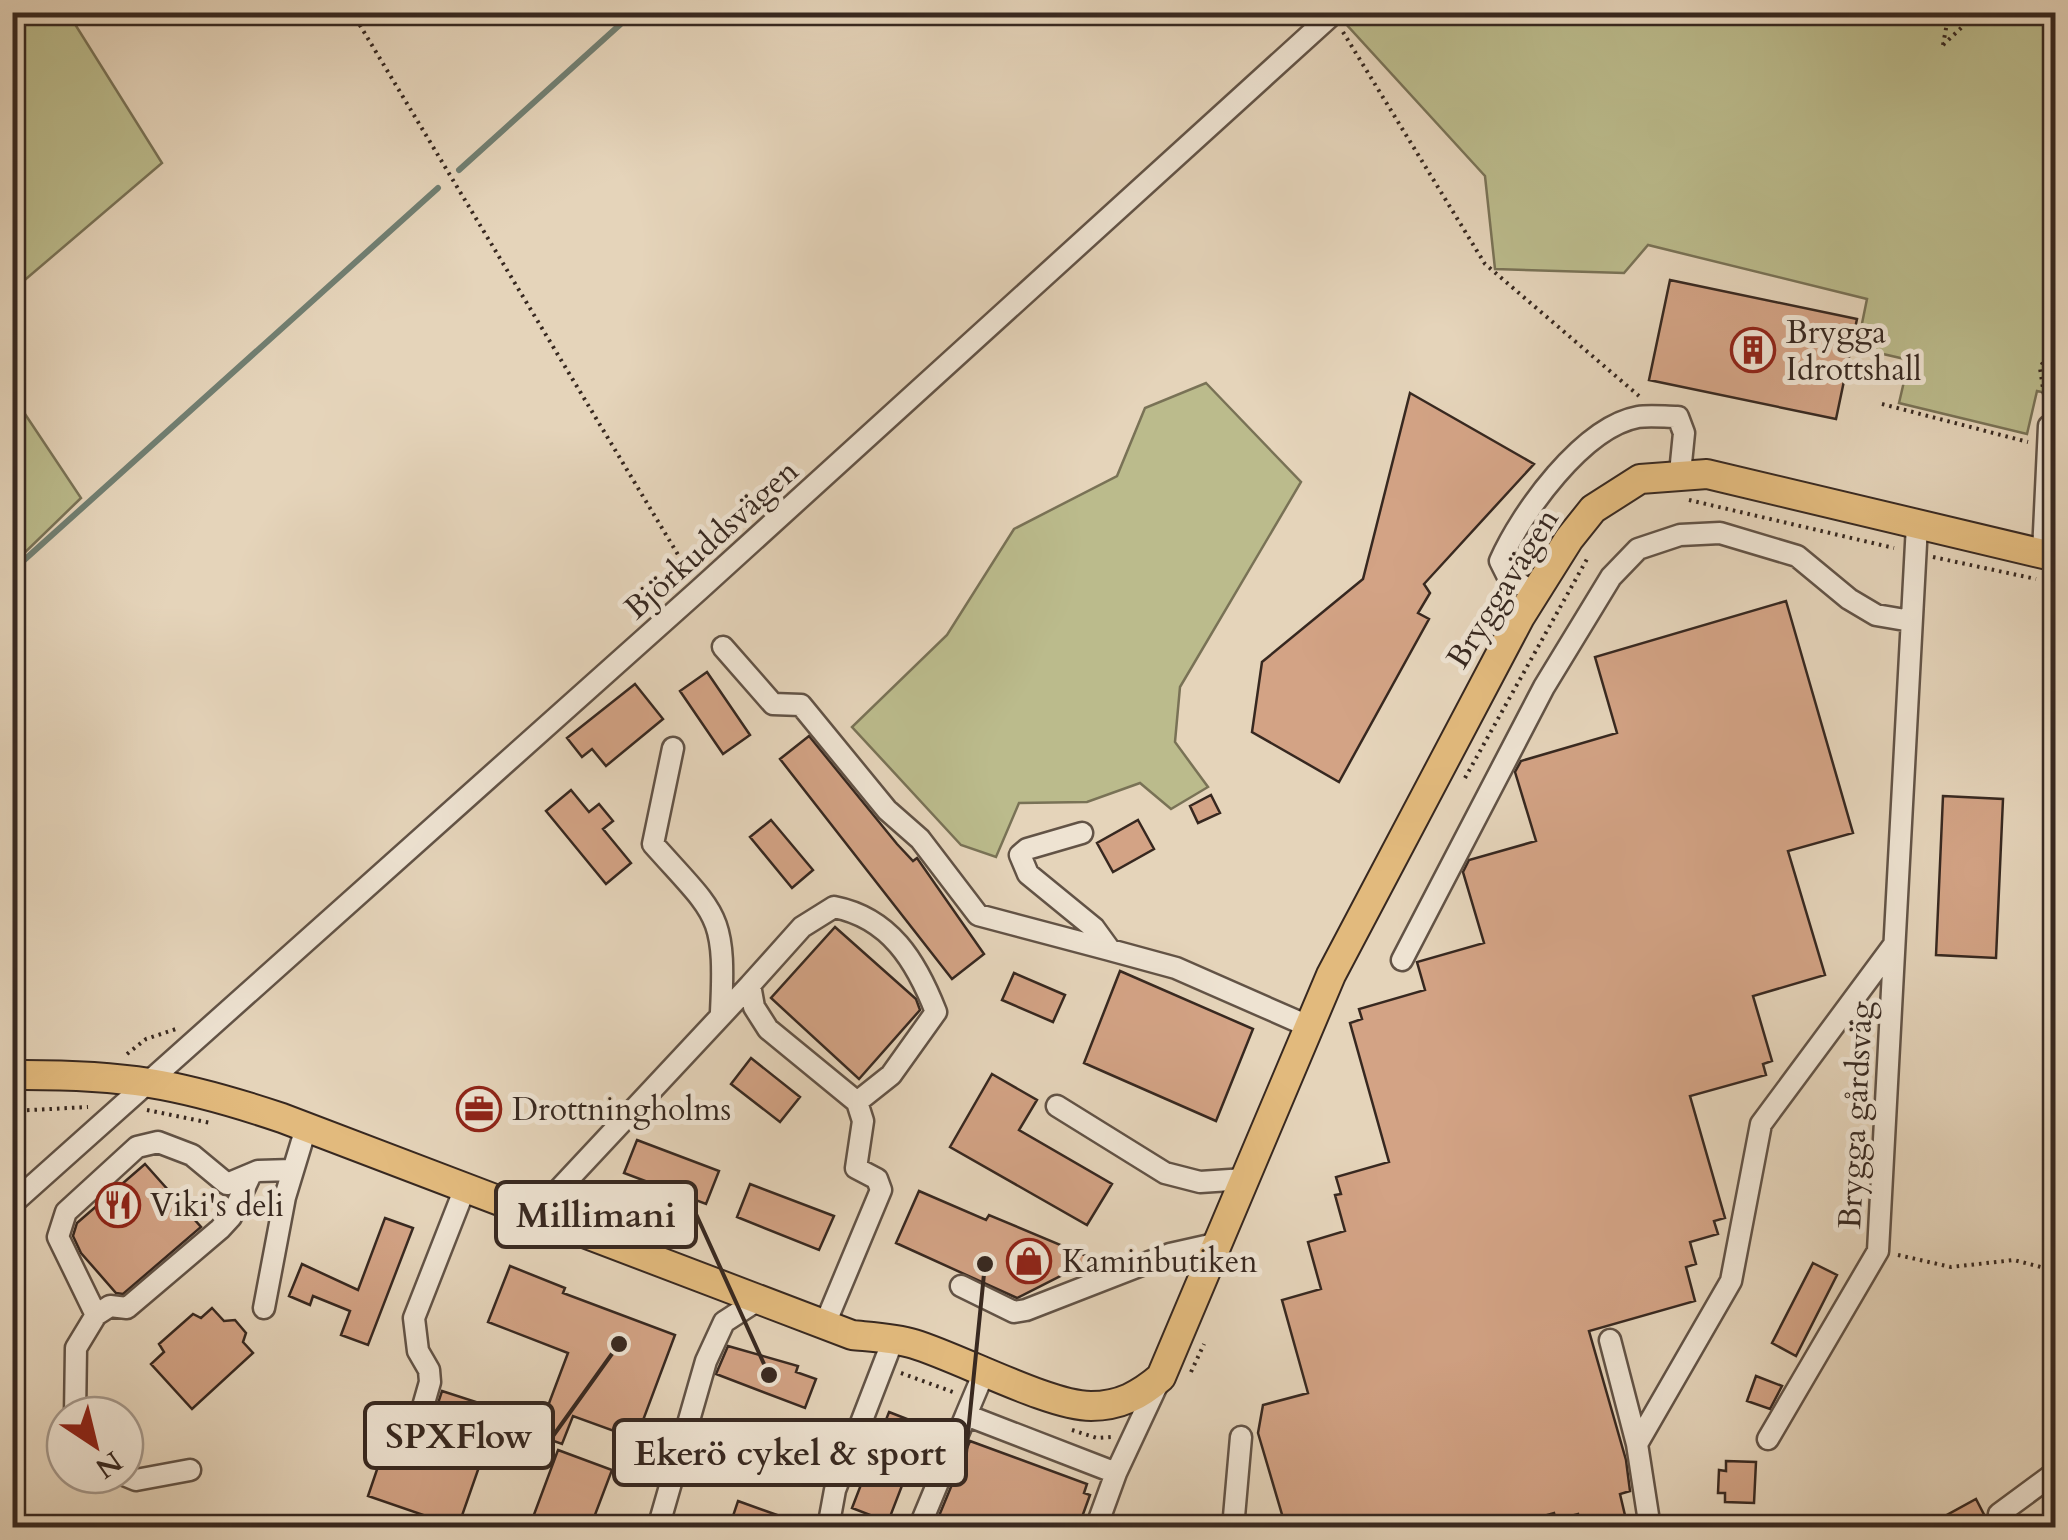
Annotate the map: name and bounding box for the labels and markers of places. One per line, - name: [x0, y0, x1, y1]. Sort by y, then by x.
- place label: Brygga Idrottshall: [1786, 311, 1922, 392]
- building icon: Brygga Idrottshall: [1730, 327, 1776, 373]
- office icon: Drottningholms: [456, 1086, 502, 1132]
- place label: Drottningholms: [512, 1088, 731, 1132]
- restaurant icon: Viki's deli: [95, 1182, 141, 1228]
- callout: Millimani: [496, 1182, 696, 1247]
- place label: Viki's deli: [150, 1184, 284, 1228]
- shop icon: Kaminbutiken: [1006, 1238, 1052, 1284]
- place label: Kaminbutiken: [1062, 1240, 1258, 1284]
- callout: SPXFlow: [365, 1403, 553, 1468]
- callout: Ekerö cykel & sport: [614, 1420, 966, 1485]

